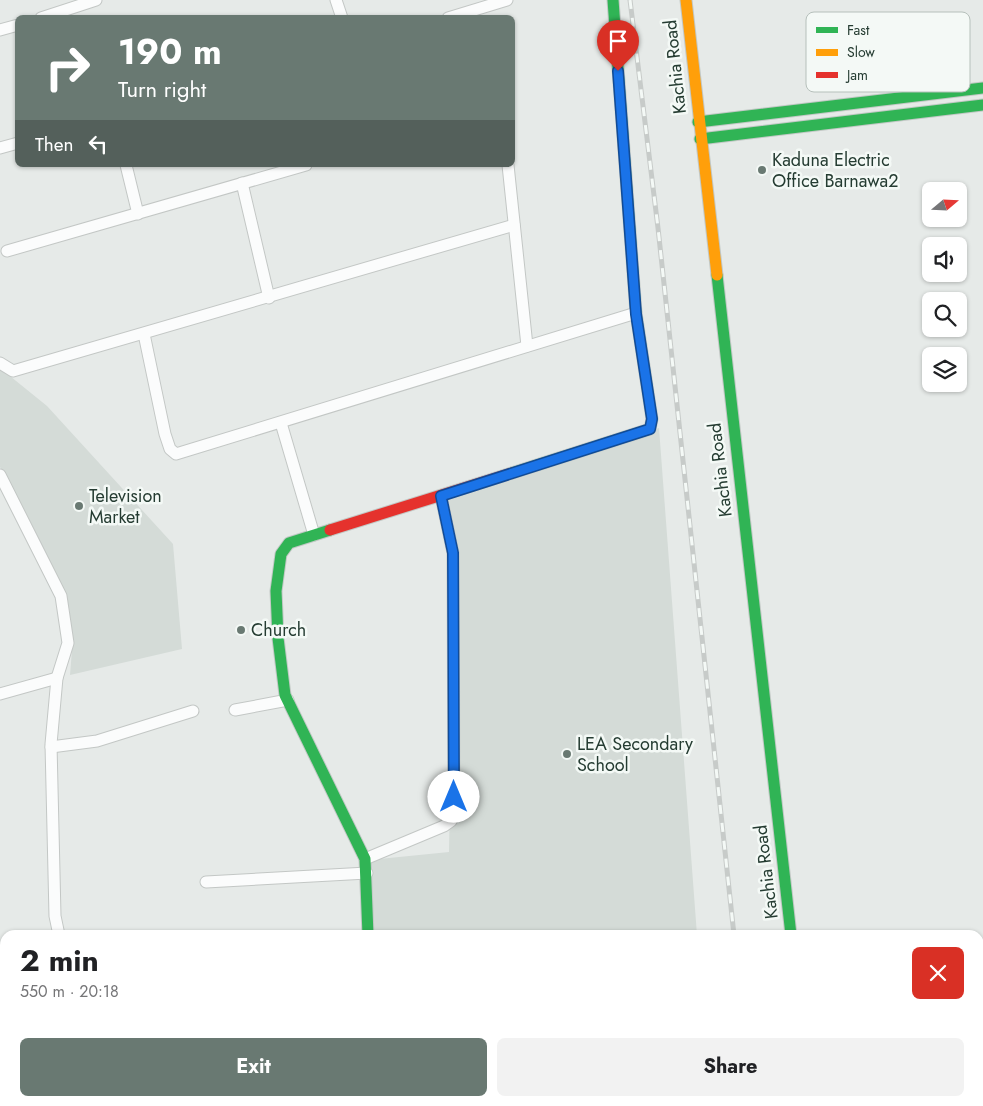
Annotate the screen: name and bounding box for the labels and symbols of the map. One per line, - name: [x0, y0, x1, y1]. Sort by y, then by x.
- legend: [806, 12, 970, 92]
- street label: Kachia Road: [657, 19, 693, 115]
- pin: [597, 20, 639, 71]
- text: Fast: [847, 20, 870, 40]
- text: Slow: [847, 42, 875, 62]
- text: Jam: [845, 65, 868, 85]
- place label: Kaduna Electric Office Barnawa2: [772, 147, 899, 194]
- marker: Kaduna Electric Office Barnawa2: [756, 164, 768, 176]
- north arrow: [922, 182, 968, 228]
- street label: Kachia Road: [701, 422, 739, 518]
- place label: Television Market: [89, 483, 162, 530]
- marker: Television Market: [73, 500, 85, 512]
- place label: Church: [251, 617, 306, 643]
- marker: Church: [235, 624, 247, 636]
- place label: LEA Secondary School: [577, 731, 693, 778]
- marker: LEA Secondary School: [561, 748, 573, 760]
- position arrow: [427, 770, 479, 822]
- street label: Kachia Road: [747, 824, 785, 920]

